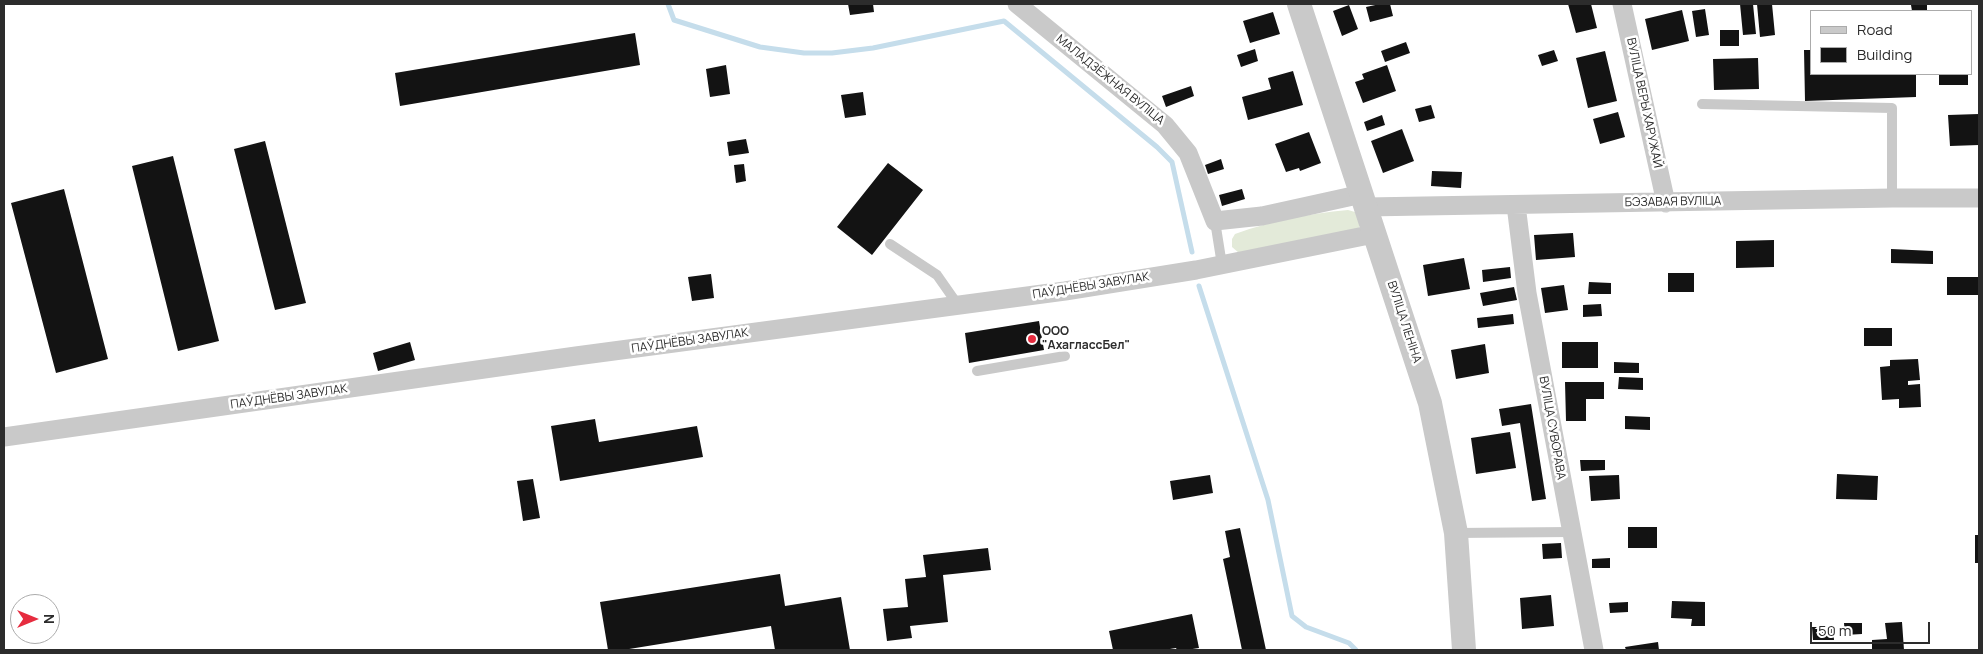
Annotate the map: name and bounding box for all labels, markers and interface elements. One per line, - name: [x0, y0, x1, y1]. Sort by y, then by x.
- legend: [1810, 10, 1973, 75]
- text: Road: [1857, 19, 1893, 40]
- street label: МАЛАДЗЁЖНАЯ ВУЛІЦА: [1053, 32, 1167, 128]
- street label: ВУЛІЦА ВЕРЫ ХАРУЖАЙ: [1623, 37, 1665, 169]
- text: Building: [1857, 44, 1912, 65]
- street label: БЭЗАВАЯ ВУЛІЦА: [1625, 194, 1721, 210]
- street label: ПАЎДНЁВЫ ЗАВУЛАК: [1032, 270, 1150, 302]
- street label: ВУЛІЦА ЛЕНІНА: [1384, 279, 1424, 365]
- place label: ООО "АхаглассБел": [1042, 325, 1130, 353]
- street label: ПАЎДНЁВЫ ЗАВУЛАК: [631, 326, 749, 356]
- marker: ООО "АхаглассБел": [1026, 333, 1038, 345]
- street label: ВУЛІЦА СУВОРАВА: [1536, 375, 1568, 481]
- street label: ПАЎДНЁВЫ ЗАВУЛАК: [230, 382, 348, 412]
- north arrow: [10, 594, 60, 644]
- scale bar: [1813, 612, 1933, 644]
- text: N: [40, 614, 59, 624]
- text: 50 m: [1818, 620, 1852, 641]

